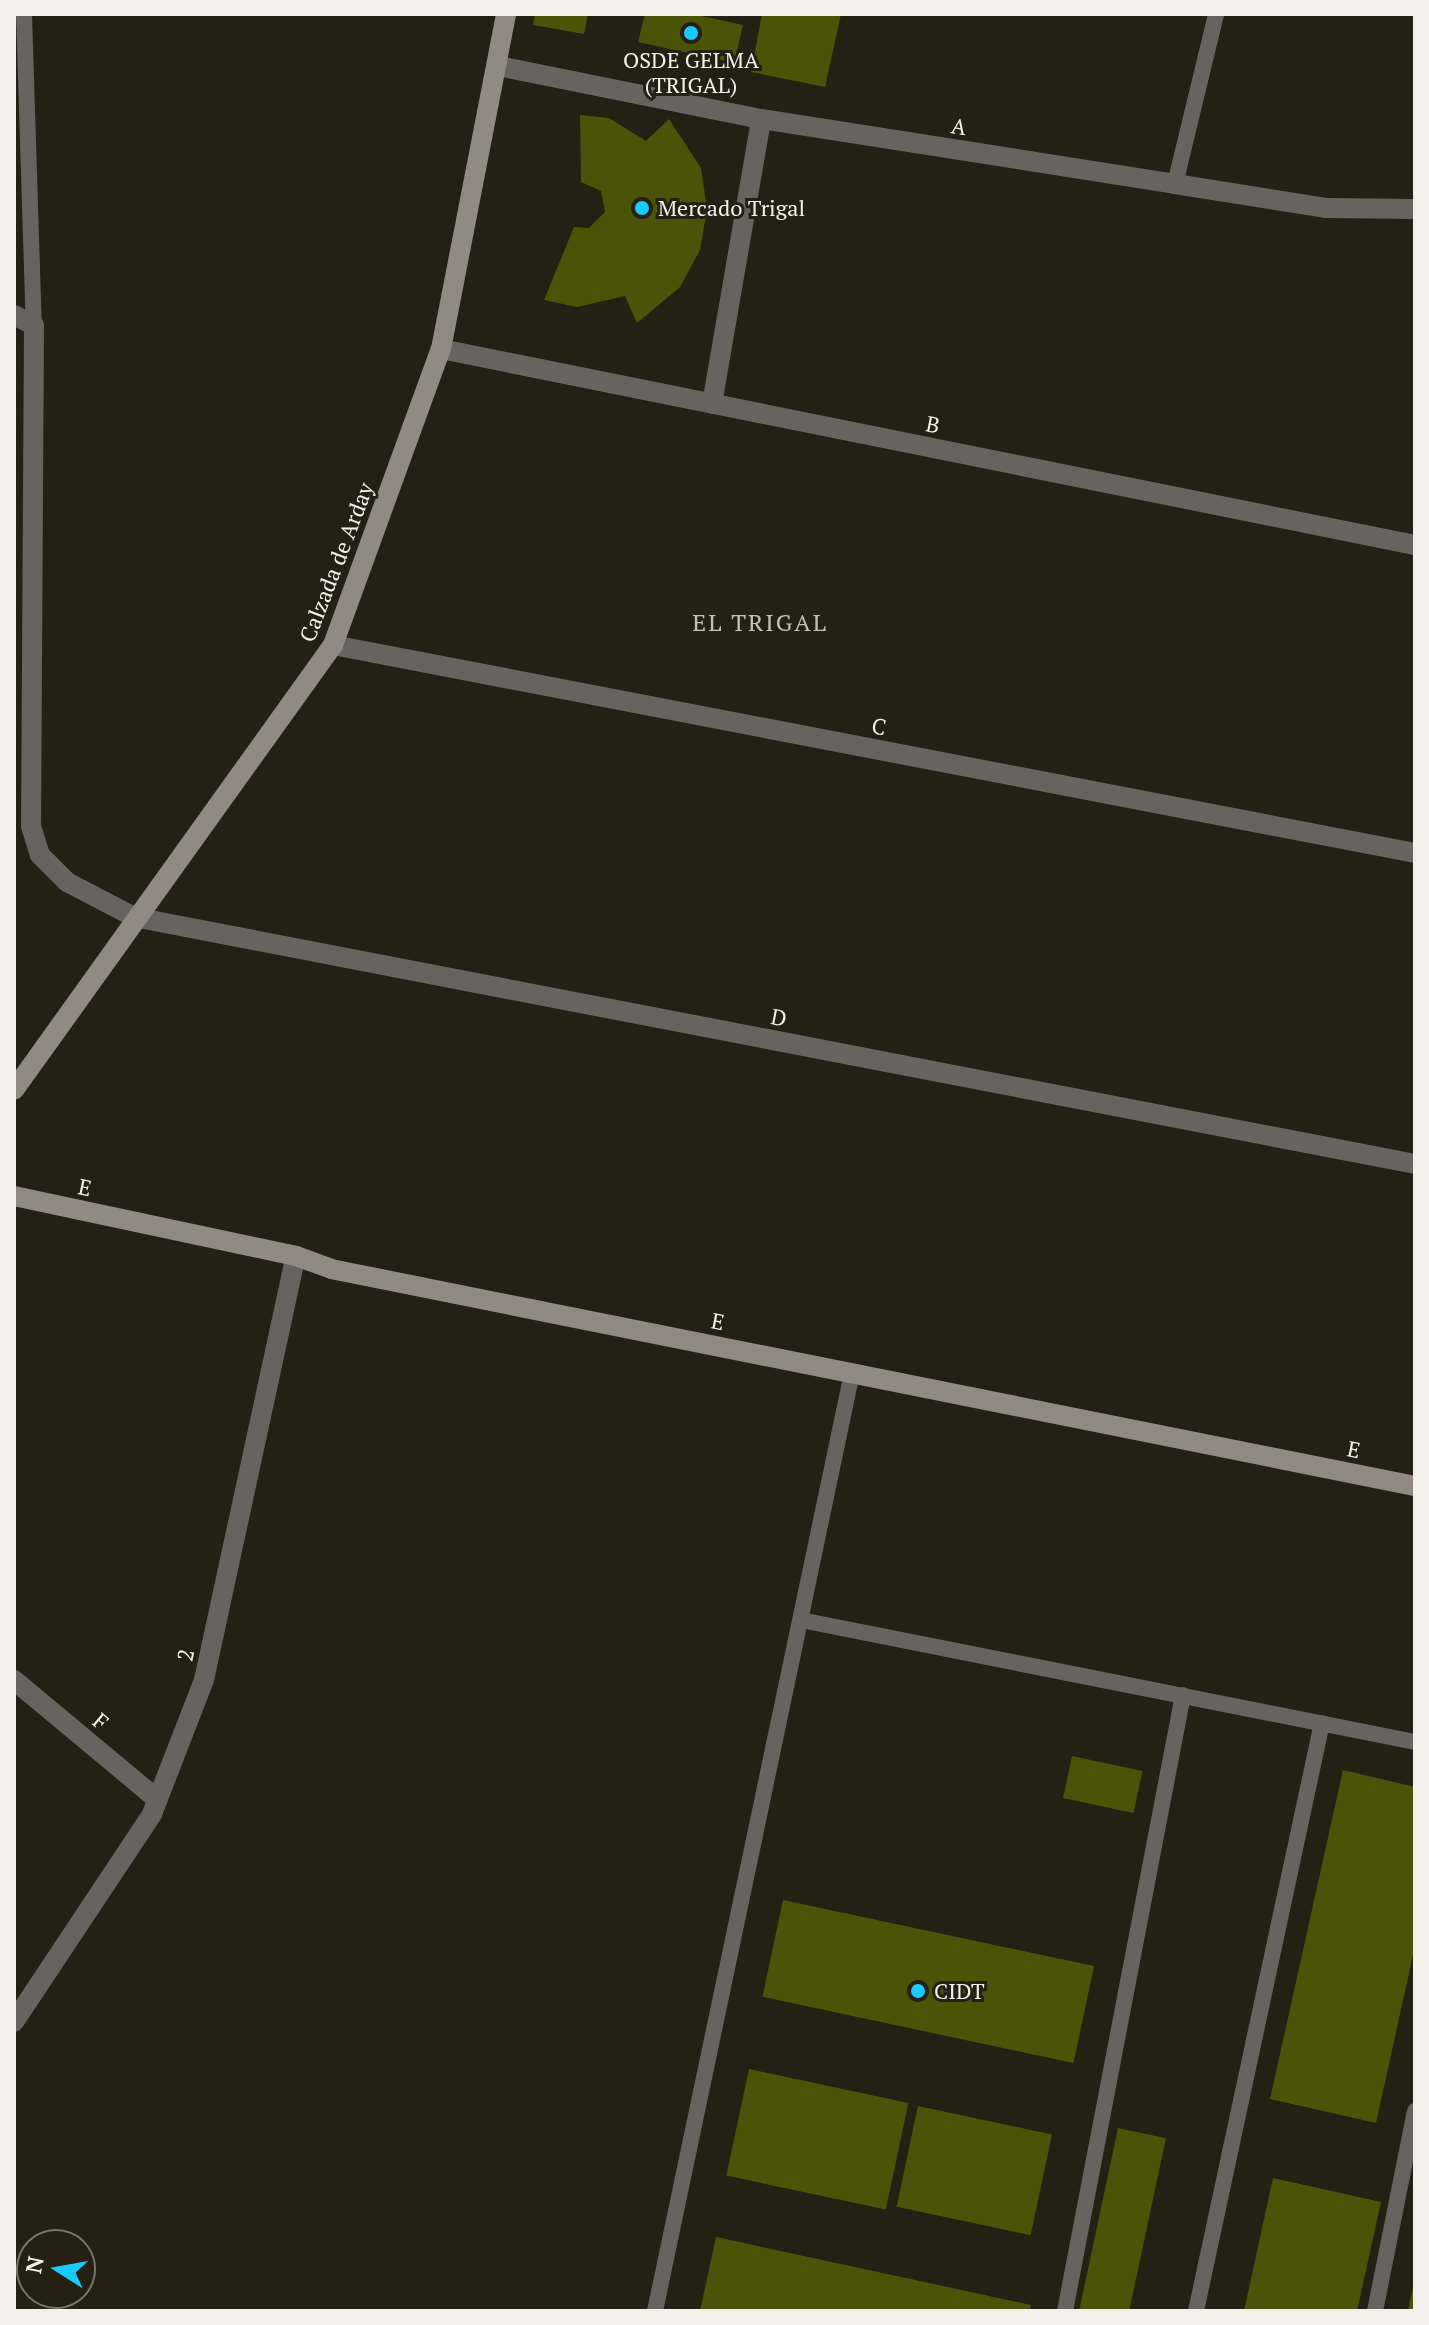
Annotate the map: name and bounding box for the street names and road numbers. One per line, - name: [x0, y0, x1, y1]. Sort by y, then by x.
- street label: A: [950, 112, 968, 140]
- street label: B: [924, 410, 942, 438]
- street label: Calzada de Arday: [293, 478, 379, 646]
- street label: C: [870, 712, 888, 740]
- street label: D: [769, 1003, 789, 1031]
- street label: E: [76, 1173, 94, 1201]
- street label: E: [709, 1307, 727, 1335]
- street label: E: [1345, 1435, 1363, 1463]
- street label: 2: [171, 1647, 199, 1663]
- street label: F: [88, 1707, 114, 1735]

